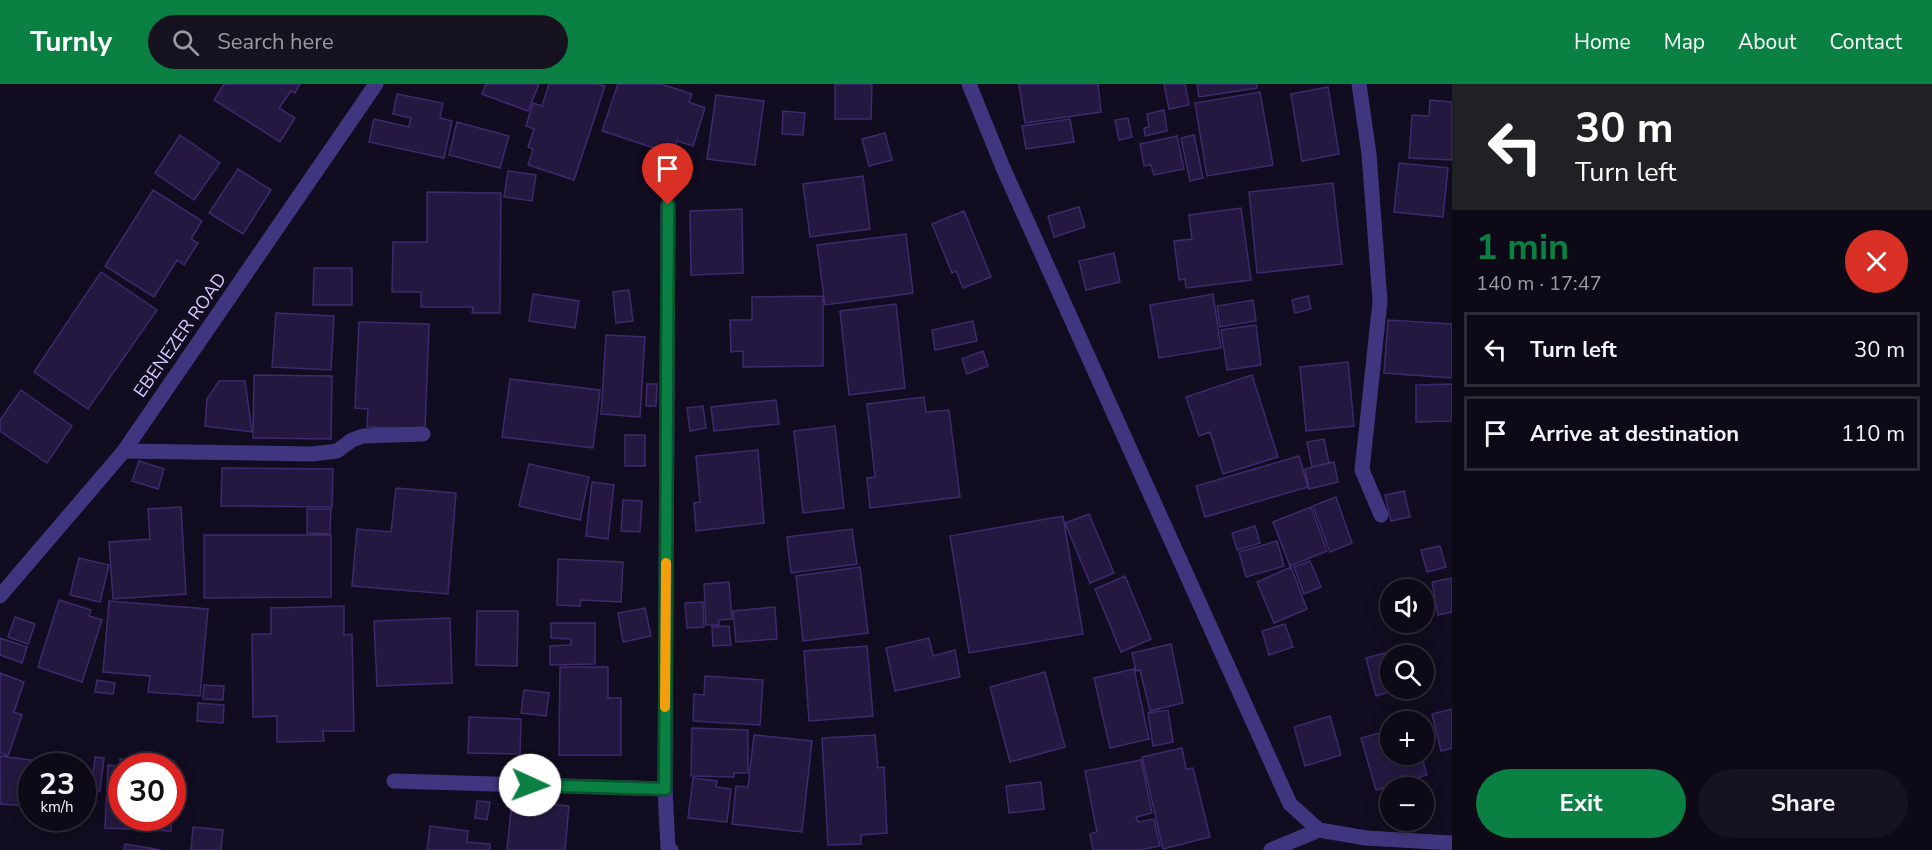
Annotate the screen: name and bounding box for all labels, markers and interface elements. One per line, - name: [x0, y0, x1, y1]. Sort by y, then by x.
- search box: [148, 15, 568, 69]
- text: Turnly: [30, 23, 112, 61]
- icon: search: [169, 26, 202, 59]
- text: Search here: [217, 27, 334, 57]
- text: Home: [1574, 28, 1631, 56]
- text: Map: [1664, 28, 1705, 56]
- text: About: [1738, 28, 1796, 56]
- text: Contact: [1829, 28, 1902, 56]
- text: 30 m: [1575, 100, 1674, 157]
- icon: left: [1476, 108, 1554, 186]
- pin: [642, 143, 693, 205]
- icon: arrive: [651, 152, 684, 185]
- text: Turn left: [1575, 154, 1676, 191]
- text: 1 min: [1476, 223, 1569, 272]
- button: close: [1845, 230, 1908, 293]
- street label: EBENEZER ROAD: [128, 268, 232, 402]
- text: 140 m · 17:47: [1476, 270, 1602, 297]
- icon: left: [1479, 333, 1512, 366]
- text: Turn left: [1530, 335, 1617, 365]
- text: 30 m: [1854, 335, 1905, 365]
- icon: arrive: [1479, 417, 1512, 450]
- text: Arrive at destination: [1530, 419, 1739, 449]
- text: 110 m: [1841, 419, 1905, 449]
- map controls: [1380, 579, 1434, 831]
- button: sound: [1380, 579, 1434, 633]
- button: search: [1380, 645, 1434, 699]
- button: +: [1380, 711, 1434, 765]
- speed limit sign: 30: [108, 753, 186, 831]
- position arrow: [498, 753, 562, 817]
- text: 23: [39, 764, 75, 805]
- button: Exit: [1476, 769, 1686, 838]
- button: Share: [1698, 769, 1908, 838]
- button: −: [1380, 777, 1434, 831]
- text: km/h: [40, 797, 74, 817]

